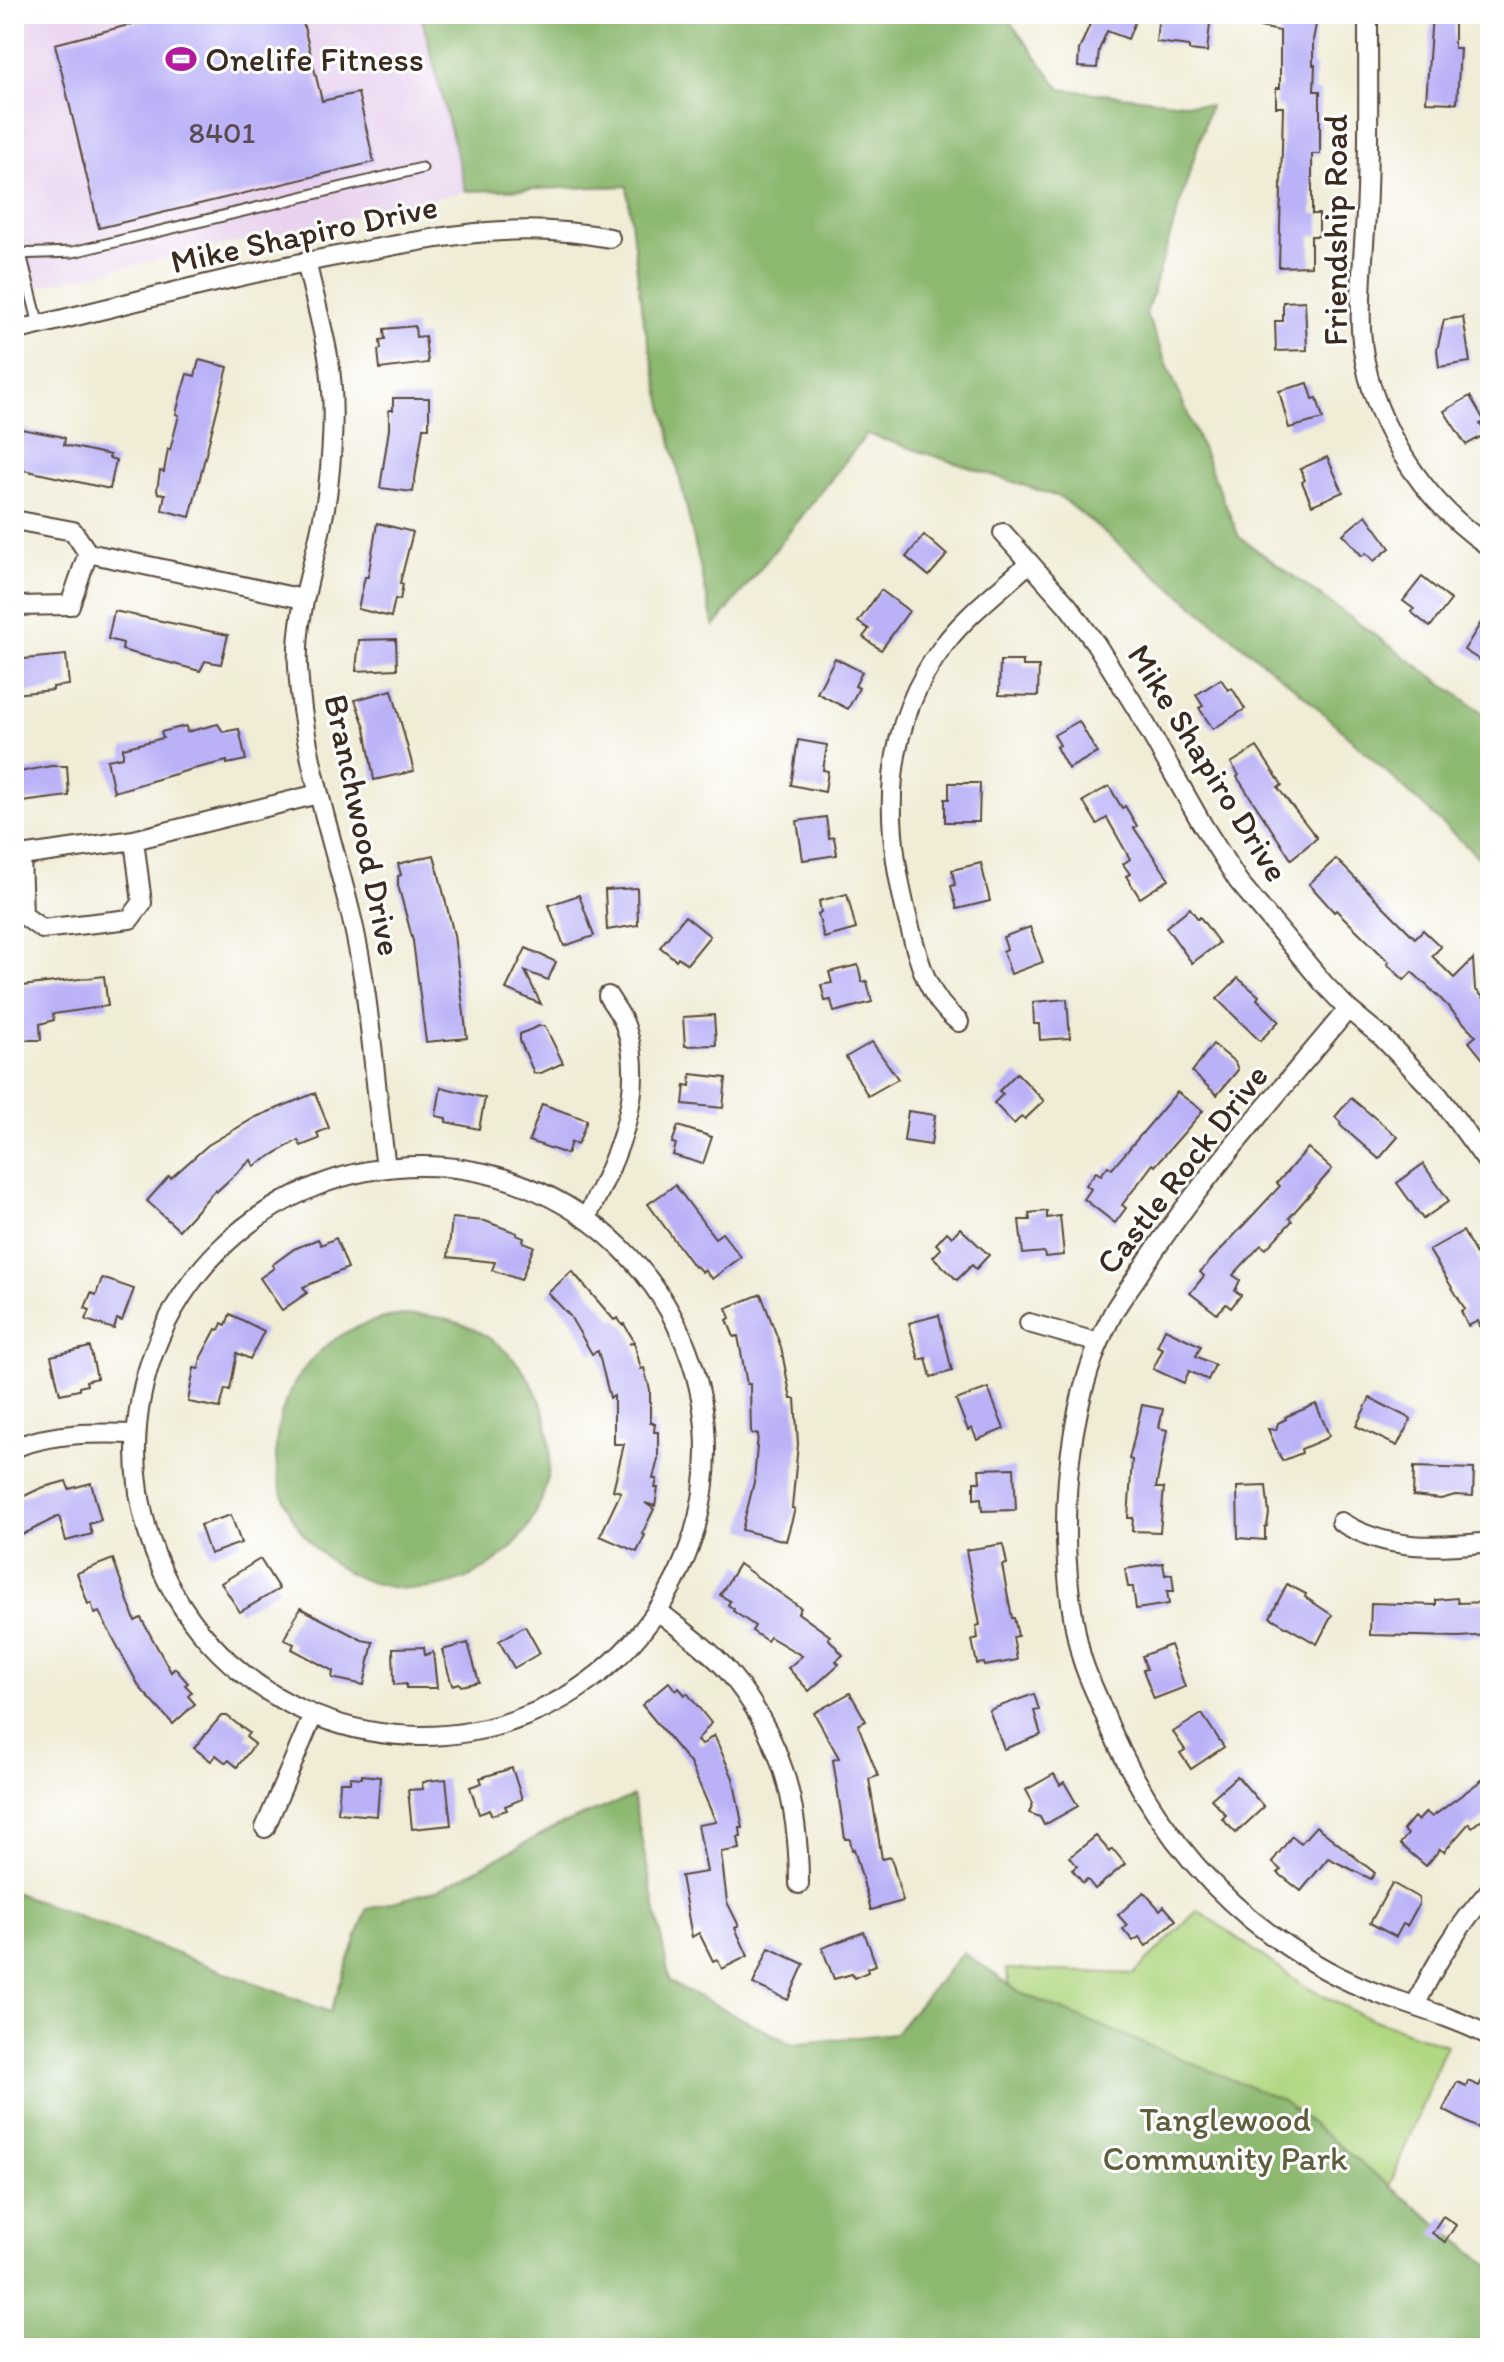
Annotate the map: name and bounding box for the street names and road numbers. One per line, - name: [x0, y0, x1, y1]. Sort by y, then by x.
- street label: Friendship Road: [1315, 114, 1356, 346]
- street label: Mike Shapiro Drive: [167, 186, 441, 282]
- street label: Mike Shapiro Drive: [1119, 637, 1297, 889]
- street label: Branchwood Drive: [315, 691, 411, 959]
- street label: Castle Rock Drive: [1087, 1056, 1277, 1282]

